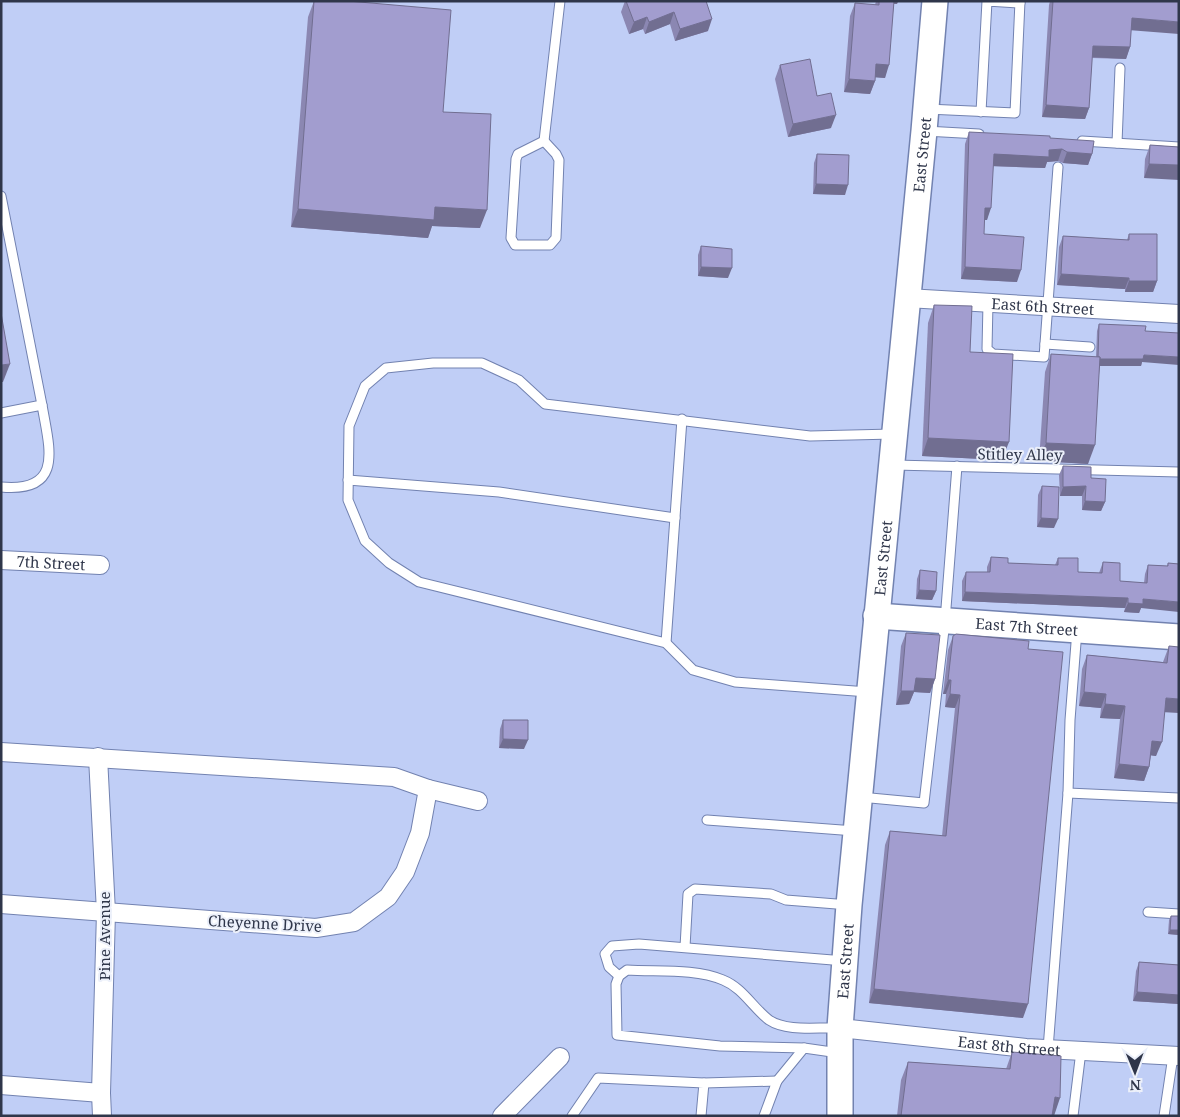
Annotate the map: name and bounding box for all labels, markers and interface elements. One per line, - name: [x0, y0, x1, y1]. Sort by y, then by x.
- street label: East Street: [908, 116, 935, 193]
- street label: East 6th Street: [991, 293, 1095, 319]
- street label: Stitley Alley: [977, 443, 1063, 465]
- street label: East Street: [869, 519, 896, 597]
- street label: 7th Street: [16, 551, 86, 574]
- street label: East 7th Street: [975, 613, 1079, 640]
- street label: Pine Avenue: [94, 891, 114, 981]
- street label: Cheyenne Drive: [208, 910, 322, 936]
- street label: East Street: [832, 923, 858, 1000]
- street label: East 8th Street: [957, 1031, 1061, 1060]
- north arrow: [1110, 1047, 1160, 1097]
- text: N: [1130, 1076, 1141, 1095]

